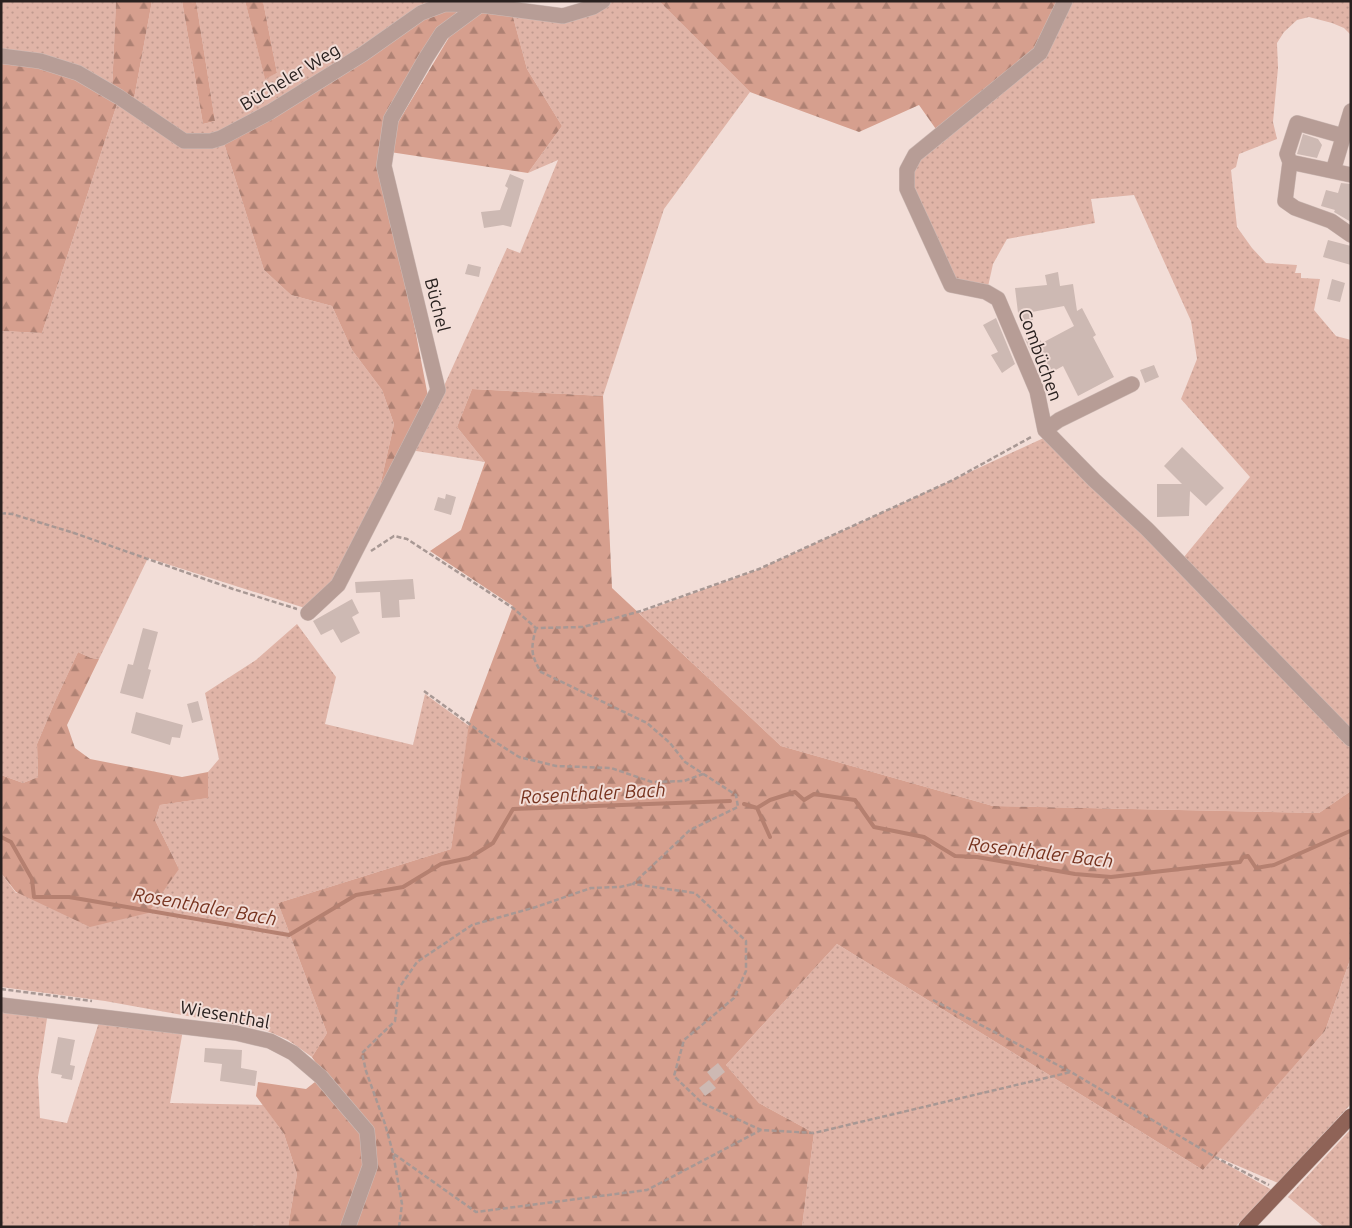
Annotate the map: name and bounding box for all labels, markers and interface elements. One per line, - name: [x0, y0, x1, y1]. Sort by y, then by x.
- street label: Bücheler Weg: [236, 39, 343, 114]
- street label: Büchel: [422, 276, 454, 334]
- street label: Combüchen: [1015, 306, 1067, 404]
- water label: Rosenthaler Bach: [520, 778, 666, 808]
- water label: Rosenthaler Bach: [967, 832, 1115, 872]
- water label: Rosenthaler Bach: [131, 883, 279, 929]
- street label: Wiesenthal: [179, 996, 272, 1032]

